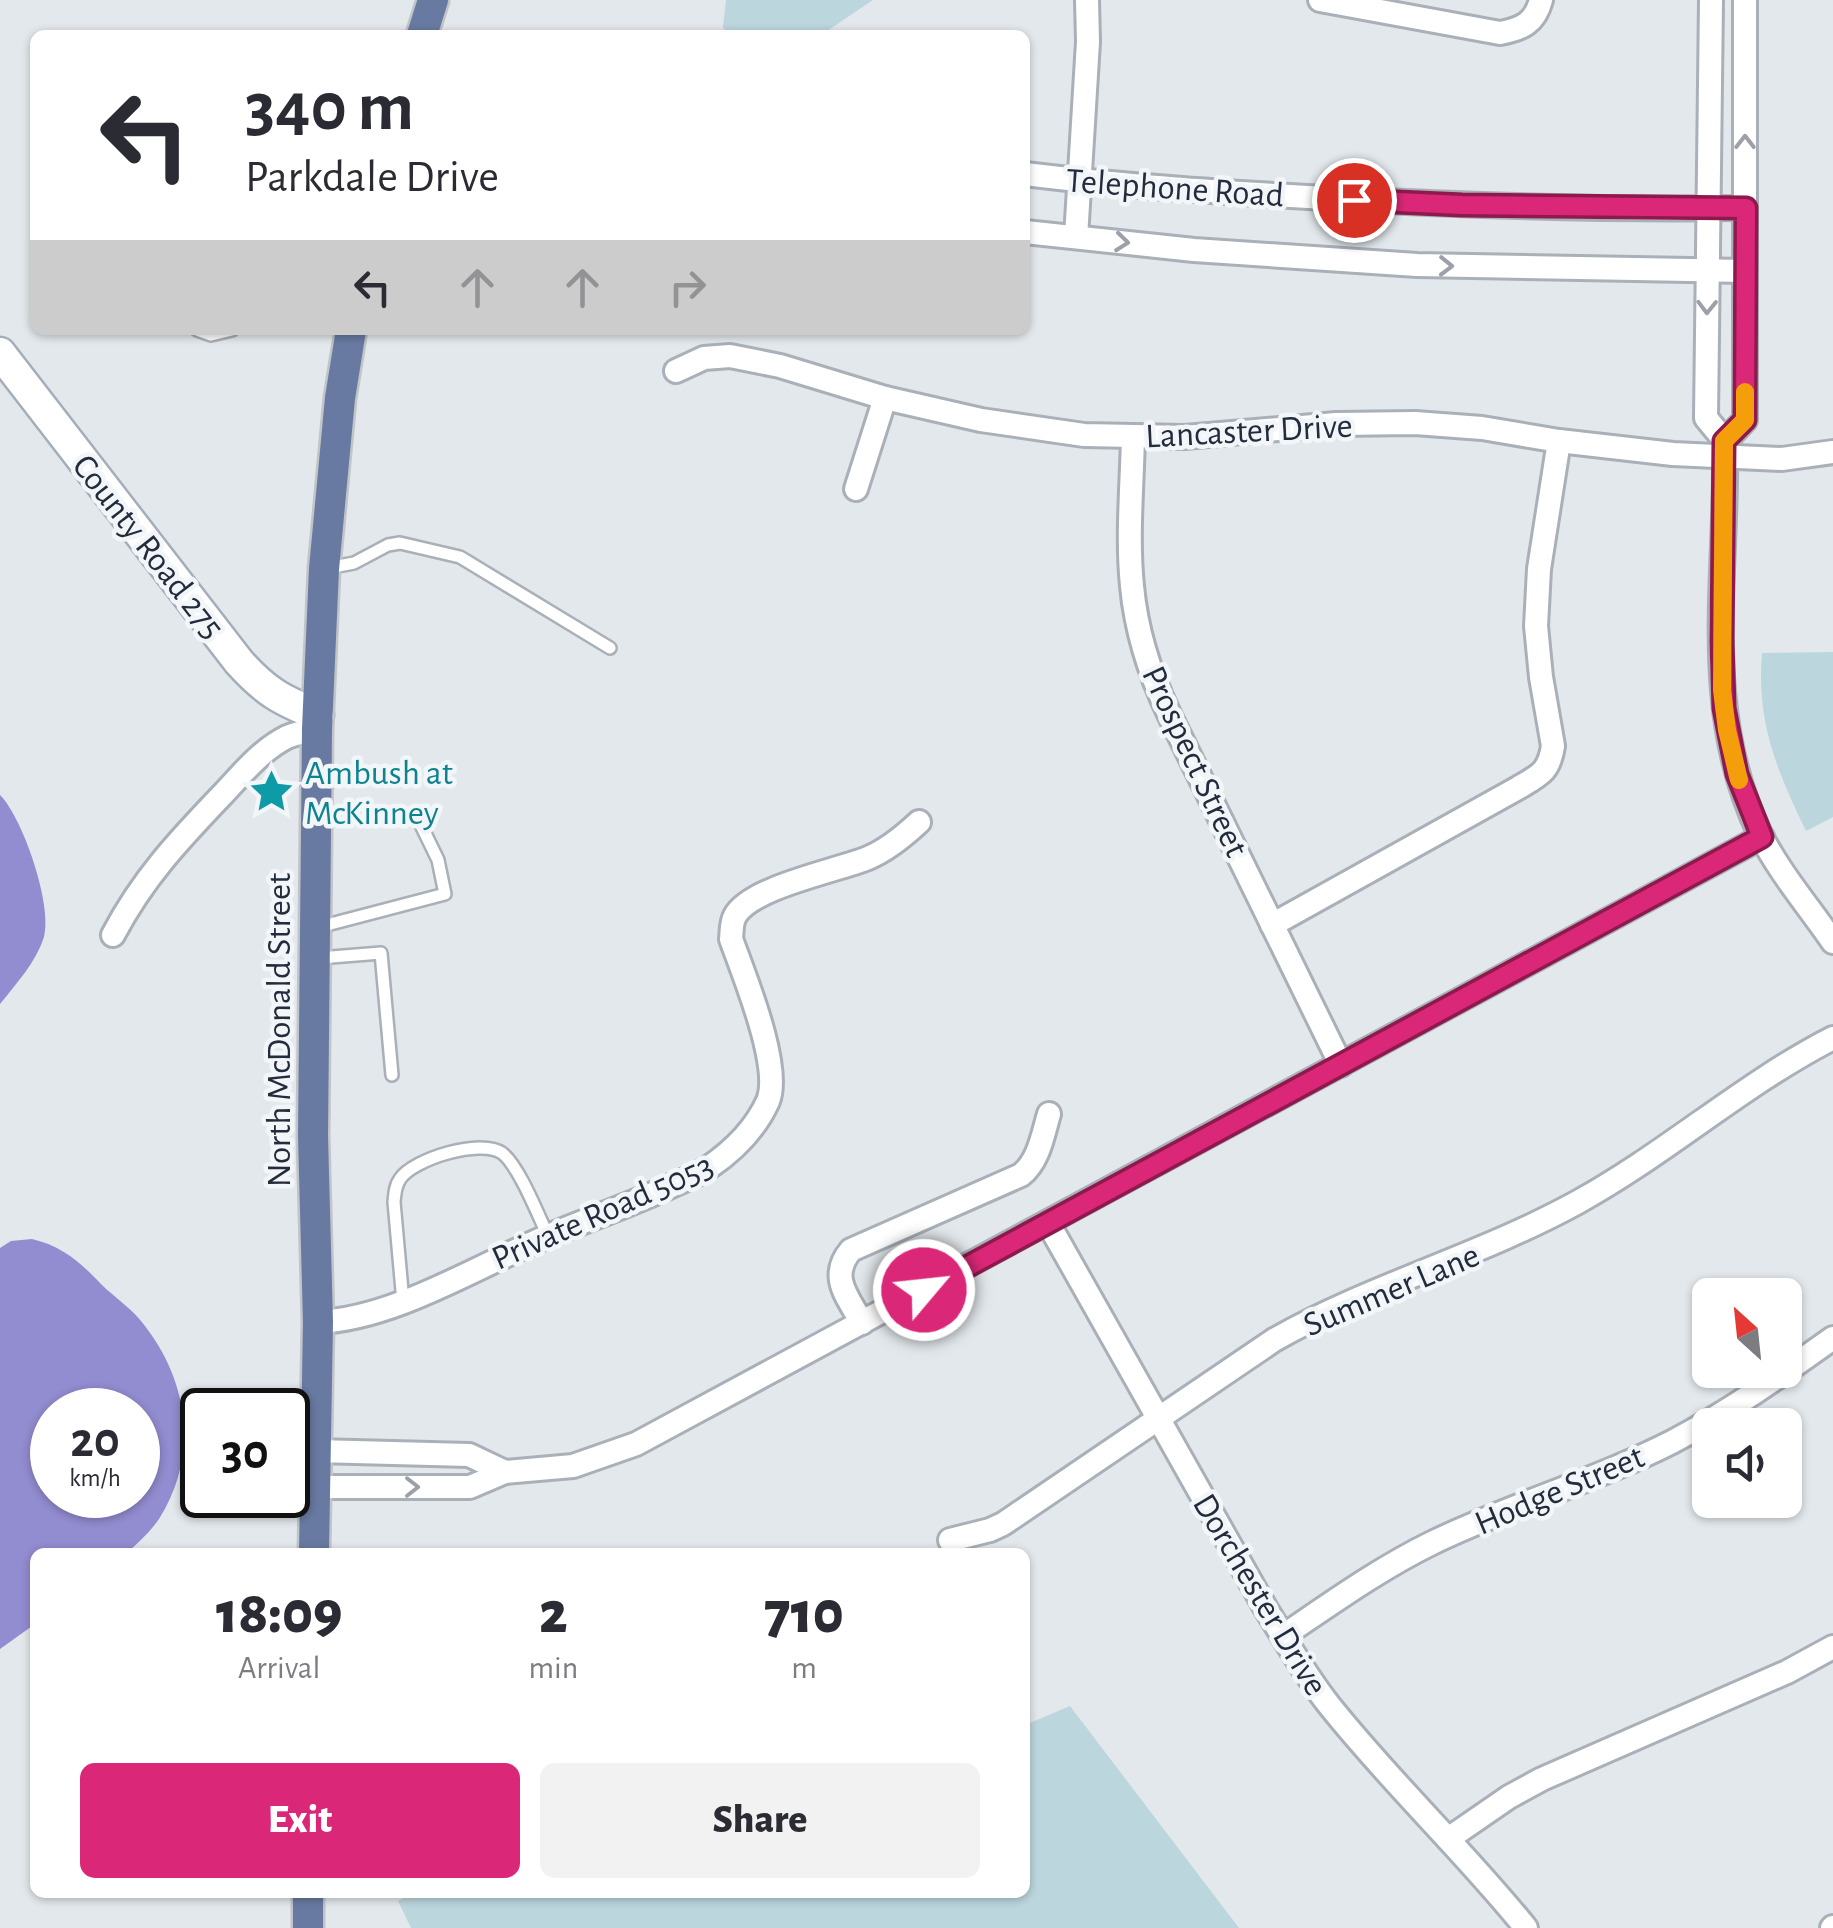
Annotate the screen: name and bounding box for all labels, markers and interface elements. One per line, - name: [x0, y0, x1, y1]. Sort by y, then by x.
- icon: left: [80, 70, 210, 200]
- text: 340 m: [245, 73, 414, 143]
- one-way arrow: [1734, 133, 1756, 148]
- text: Parkdale Drive: [245, 155, 499, 200]
- pin: [1312, 158, 1397, 243]
- street label: Telephone Road: [1065, 163, 1285, 214]
- icon: arrive: [1327, 173, 1382, 228]
- one-way arrow: [1114, 231, 1130, 252]
- one-way arrow: [1438, 255, 1454, 276]
- icon: left: [345, 260, 400, 315]
- icon: ahead: [450, 260, 505, 315]
- icon: ahead: [555, 260, 610, 315]
- icon: right: [660, 260, 715, 315]
- one-way arrow: [1697, 300, 1718, 316]
- street label: Lancaster Drive: [1145, 409, 1354, 454]
- street label: County Road 275: [65, 448, 230, 645]
- street label: Prospect Street: [1135, 661, 1254, 862]
- place label: Ambush at McKinney: [305, 756, 453, 831]
- place icon: Ambush at McKinney: [248, 768, 296, 816]
- street label: North McDonald Street: [262, 873, 297, 1187]
- street label: Private Road 5053: [487, 1148, 718, 1277]
- position arrow: [872, 1238, 976, 1342]
- street label: Summer Lane: [1298, 1238, 1485, 1343]
- north arrow: [1692, 1278, 1802, 1388]
- map controls: [1692, 1278, 1802, 1518]
- speed limit sign: 30: [180, 1388, 310, 1518]
- button: sound: [1692, 1408, 1802, 1518]
- text: 20: [70, 1416, 120, 1466]
- street label: Hodge Street: [1470, 1439, 1649, 1542]
- text: km/h: [69, 1466, 121, 1491]
- one-way arrow: [404, 1476, 420, 1498]
- street label: Dorchester Drive: [1186, 1488, 1333, 1702]
- text: 18:09: [216, 1584, 342, 1644]
- text: 2: [539, 1584, 568, 1644]
- text: 710: [764, 1584, 844, 1644]
- text: Arrival: [238, 1652, 320, 1684]
- text: min: [528, 1652, 578, 1684]
- text: m: [791, 1652, 817, 1684]
- button: Exit: [80, 1763, 520, 1878]
- button: Share: [540, 1763, 980, 1878]

